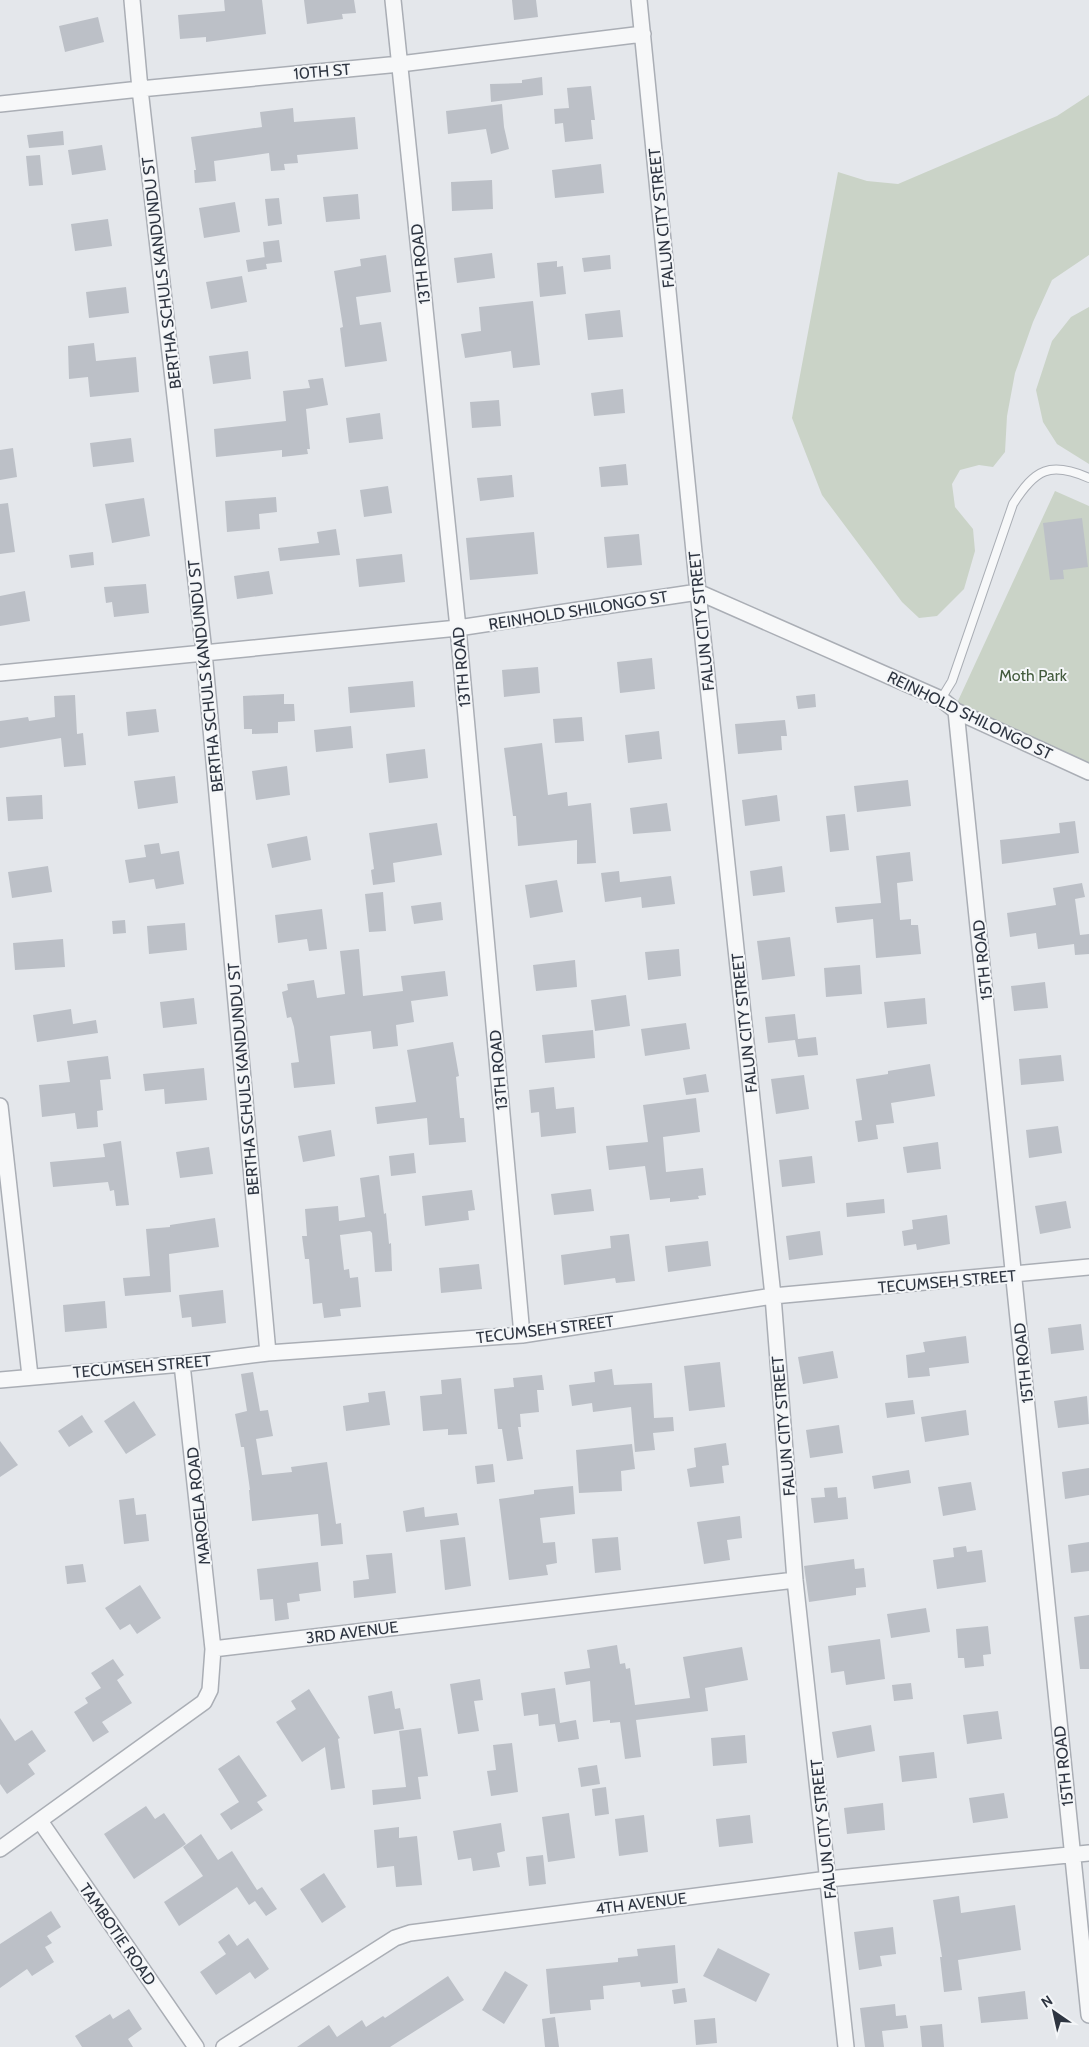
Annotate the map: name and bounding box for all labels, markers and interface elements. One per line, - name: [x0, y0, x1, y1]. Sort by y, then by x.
- street label: 10TH ST: [293, 59, 352, 83]
- street label: FALUN CITY STREET: [645, 147, 678, 289]
- street label: BERTHA SCHULS KANDUNDU ST: [138, 155, 185, 390]
- street label: 13TH ROAD: [407, 223, 434, 305]
- street label: FALUN CITY STREET: [685, 550, 718, 692]
- street label: BERTHA SCHULS KANDUNDU ST: [184, 558, 227, 793]
- street label: REINHOLD SHILONGO ST: [487, 587, 670, 634]
- street label: 13TH ROAD: [449, 626, 474, 708]
- park label: Moth Park: [999, 666, 1068, 685]
- street label: REINHOLD SHILONGO ST: [884, 667, 1056, 764]
- street label: 15TH ROAD: [969, 919, 996, 1001]
- street label: FALUN CITY STREET: [728, 952, 761, 1094]
- street label: BERTHA SCHULS KANDUNDU ST: [224, 961, 263, 1196]
- street label: 13TH ROAD: [486, 1029, 511, 1111]
- street label: TECUMSEH STREET: [877, 1266, 1017, 1297]
- street label: TECUMSEH STREET: [475, 1312, 615, 1347]
- street label: 15TH ROAD: [1010, 1322, 1037, 1404]
- street label: TECUMSEH STREET: [72, 1351, 212, 1382]
- street label: FALUN CITY STREET: [768, 1355, 799, 1497]
- street label: MAROELA ROAD: [183, 1446, 214, 1566]
- street label: 3RD AVENUE: [305, 1617, 399, 1648]
- street label: 15TH ROAD: [1050, 1725, 1077, 1807]
- street label: FALUN CITY STREET: [807, 1758, 840, 1900]
- street label: TAMBOTIE ROAD: [75, 1880, 160, 1989]
- street label: 4TH AVENUE: [594, 1888, 688, 1919]
- north arrow: [1029, 1987, 1079, 2037]
- text: N: [1038, 1991, 1056, 2011]

